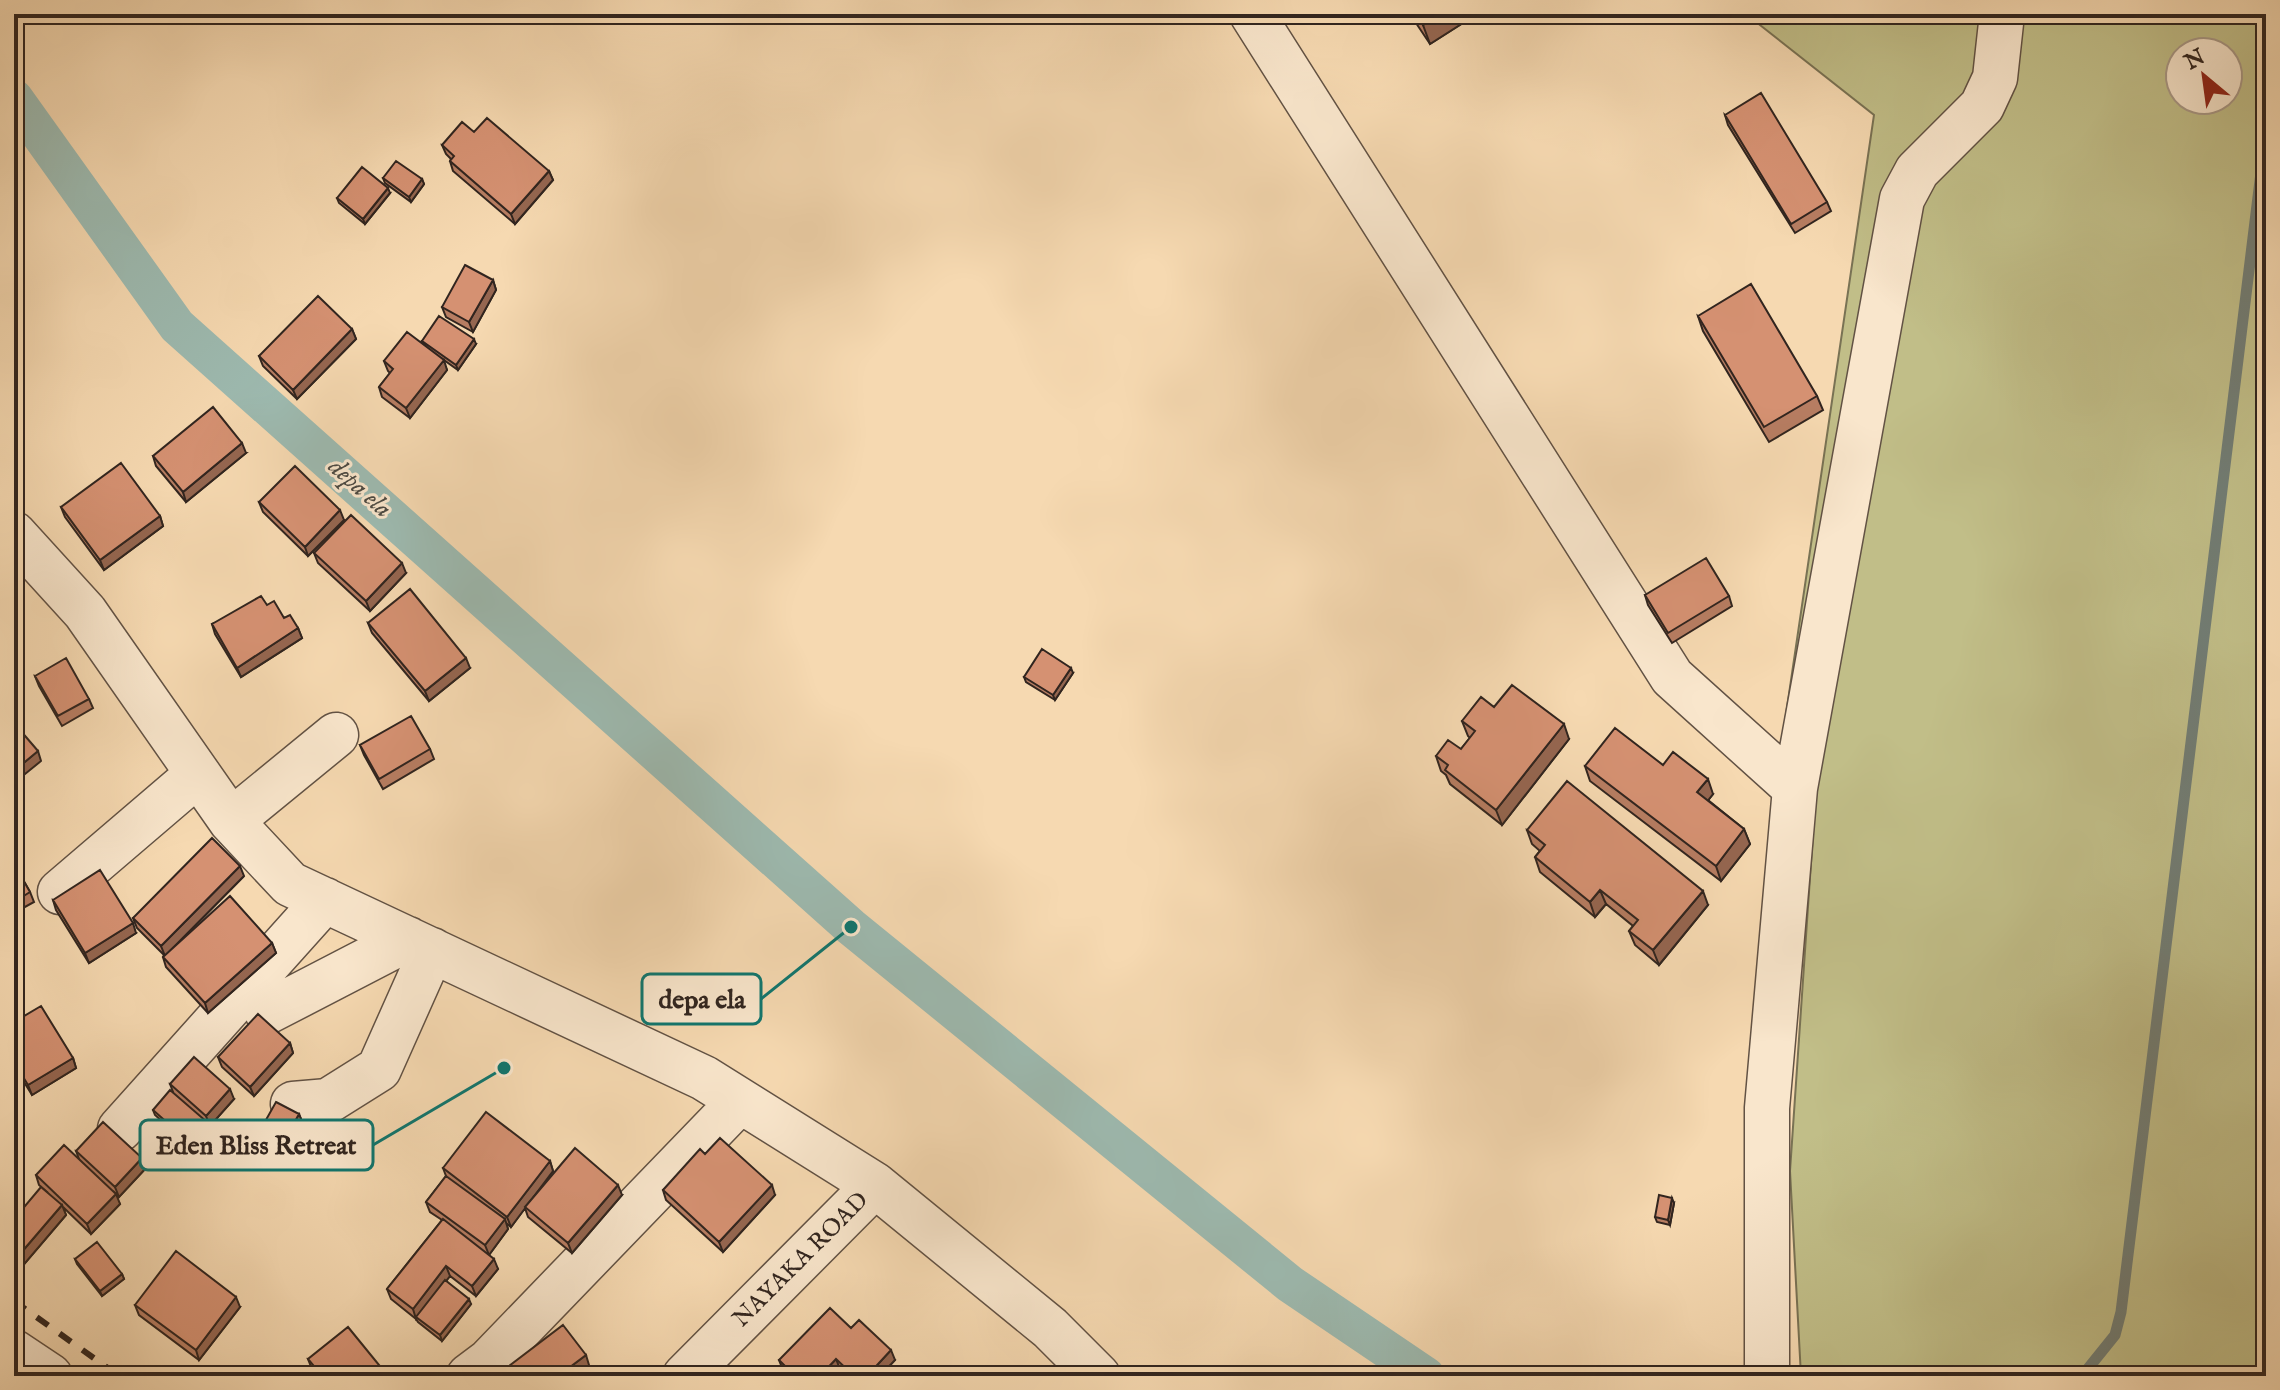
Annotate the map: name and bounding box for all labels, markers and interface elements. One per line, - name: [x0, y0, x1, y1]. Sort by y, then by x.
- north arrow: [2164, 36, 2244, 116]
- text: N: [2179, 43, 2210, 78]
- water label: depa ela: [321, 450, 399, 525]
- callout: depa ela: [642, 974, 761, 1024]
- text: depa ela: [658, 984, 746, 1017]
- callout: Eden Bliss Retreat: [140, 1120, 373, 1170]
- text: Eden Bliss Retreat: [156, 1130, 356, 1163]
- street label: NAYAKA ROAD: [727, 1186, 875, 1334]

